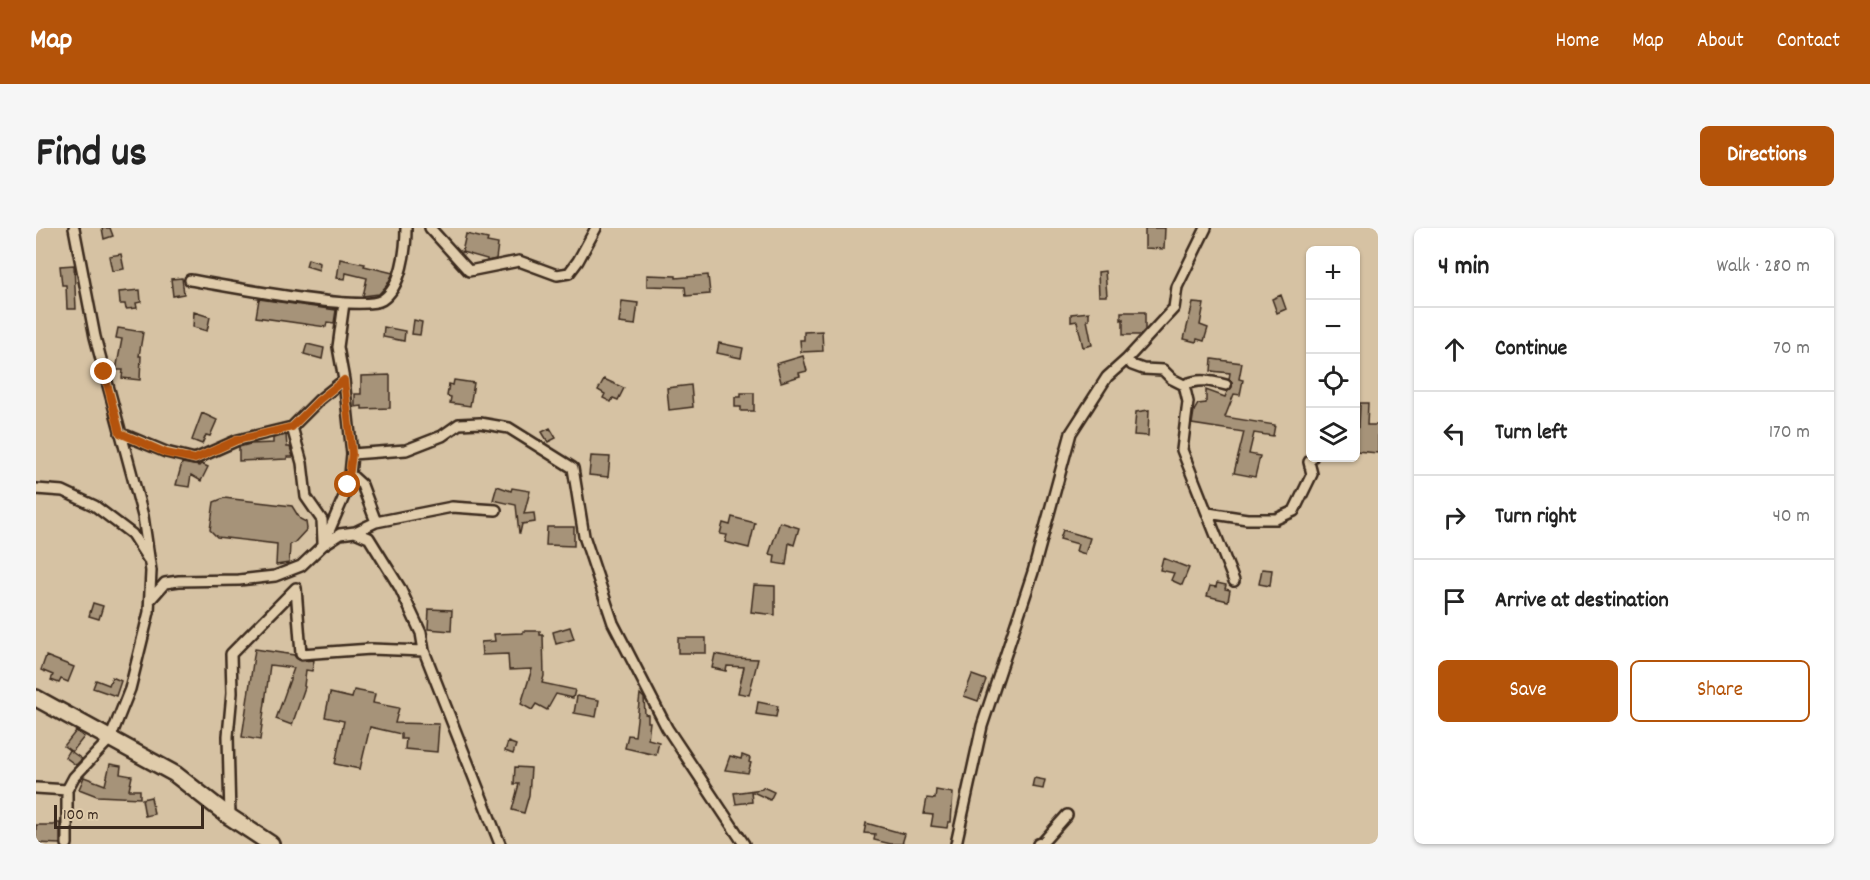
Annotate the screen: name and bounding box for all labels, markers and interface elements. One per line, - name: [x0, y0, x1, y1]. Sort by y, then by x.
- text: Map: [30, 22, 72, 62]
- text: Home: [1555, 27, 1599, 57]
- text: Map: [1632, 27, 1664, 57]
- text: About: [1697, 27, 1744, 57]
- text: Contact: [1777, 27, 1840, 57]
- text: Find us: [36, 126, 147, 186]
- button: Directions: [1700, 126, 1834, 186]
- map controls: [1306, 246, 1360, 462]
- button: +: [1306, 246, 1360, 300]
- text: 4 min: [1438, 249, 1489, 286]
- text: Walk · 280 m: [1716, 253, 1810, 281]
- button: −: [1306, 300, 1360, 354]
- icon: ahead: [1438, 333, 1471, 366]
- text: Continue: [1495, 334, 1567, 365]
- text: 70 m: [1773, 335, 1810, 363]
- button: locate: [1306, 354, 1360, 408]
- route end: [90, 358, 116, 384]
- button: layers: [1306, 408, 1360, 462]
- icon: left: [1438, 417, 1471, 450]
- text: Turn left: [1495, 418, 1567, 449]
- text: 170 m: [1769, 419, 1810, 447]
- route start: [334, 471, 360, 497]
- icon: right: [1438, 501, 1471, 534]
- text: Turn right: [1495, 502, 1577, 533]
- text: 40 m: [1772, 503, 1810, 531]
- icon: arrive: [1438, 585, 1471, 618]
- text: Arrive at destination: [1495, 586, 1669, 617]
- button: Save: [1438, 660, 1618, 722]
- button: Share: [1630, 660, 1810, 722]
- scale bar: [54, 802, 204, 830]
- text: 100 m: [63, 804, 99, 827]

